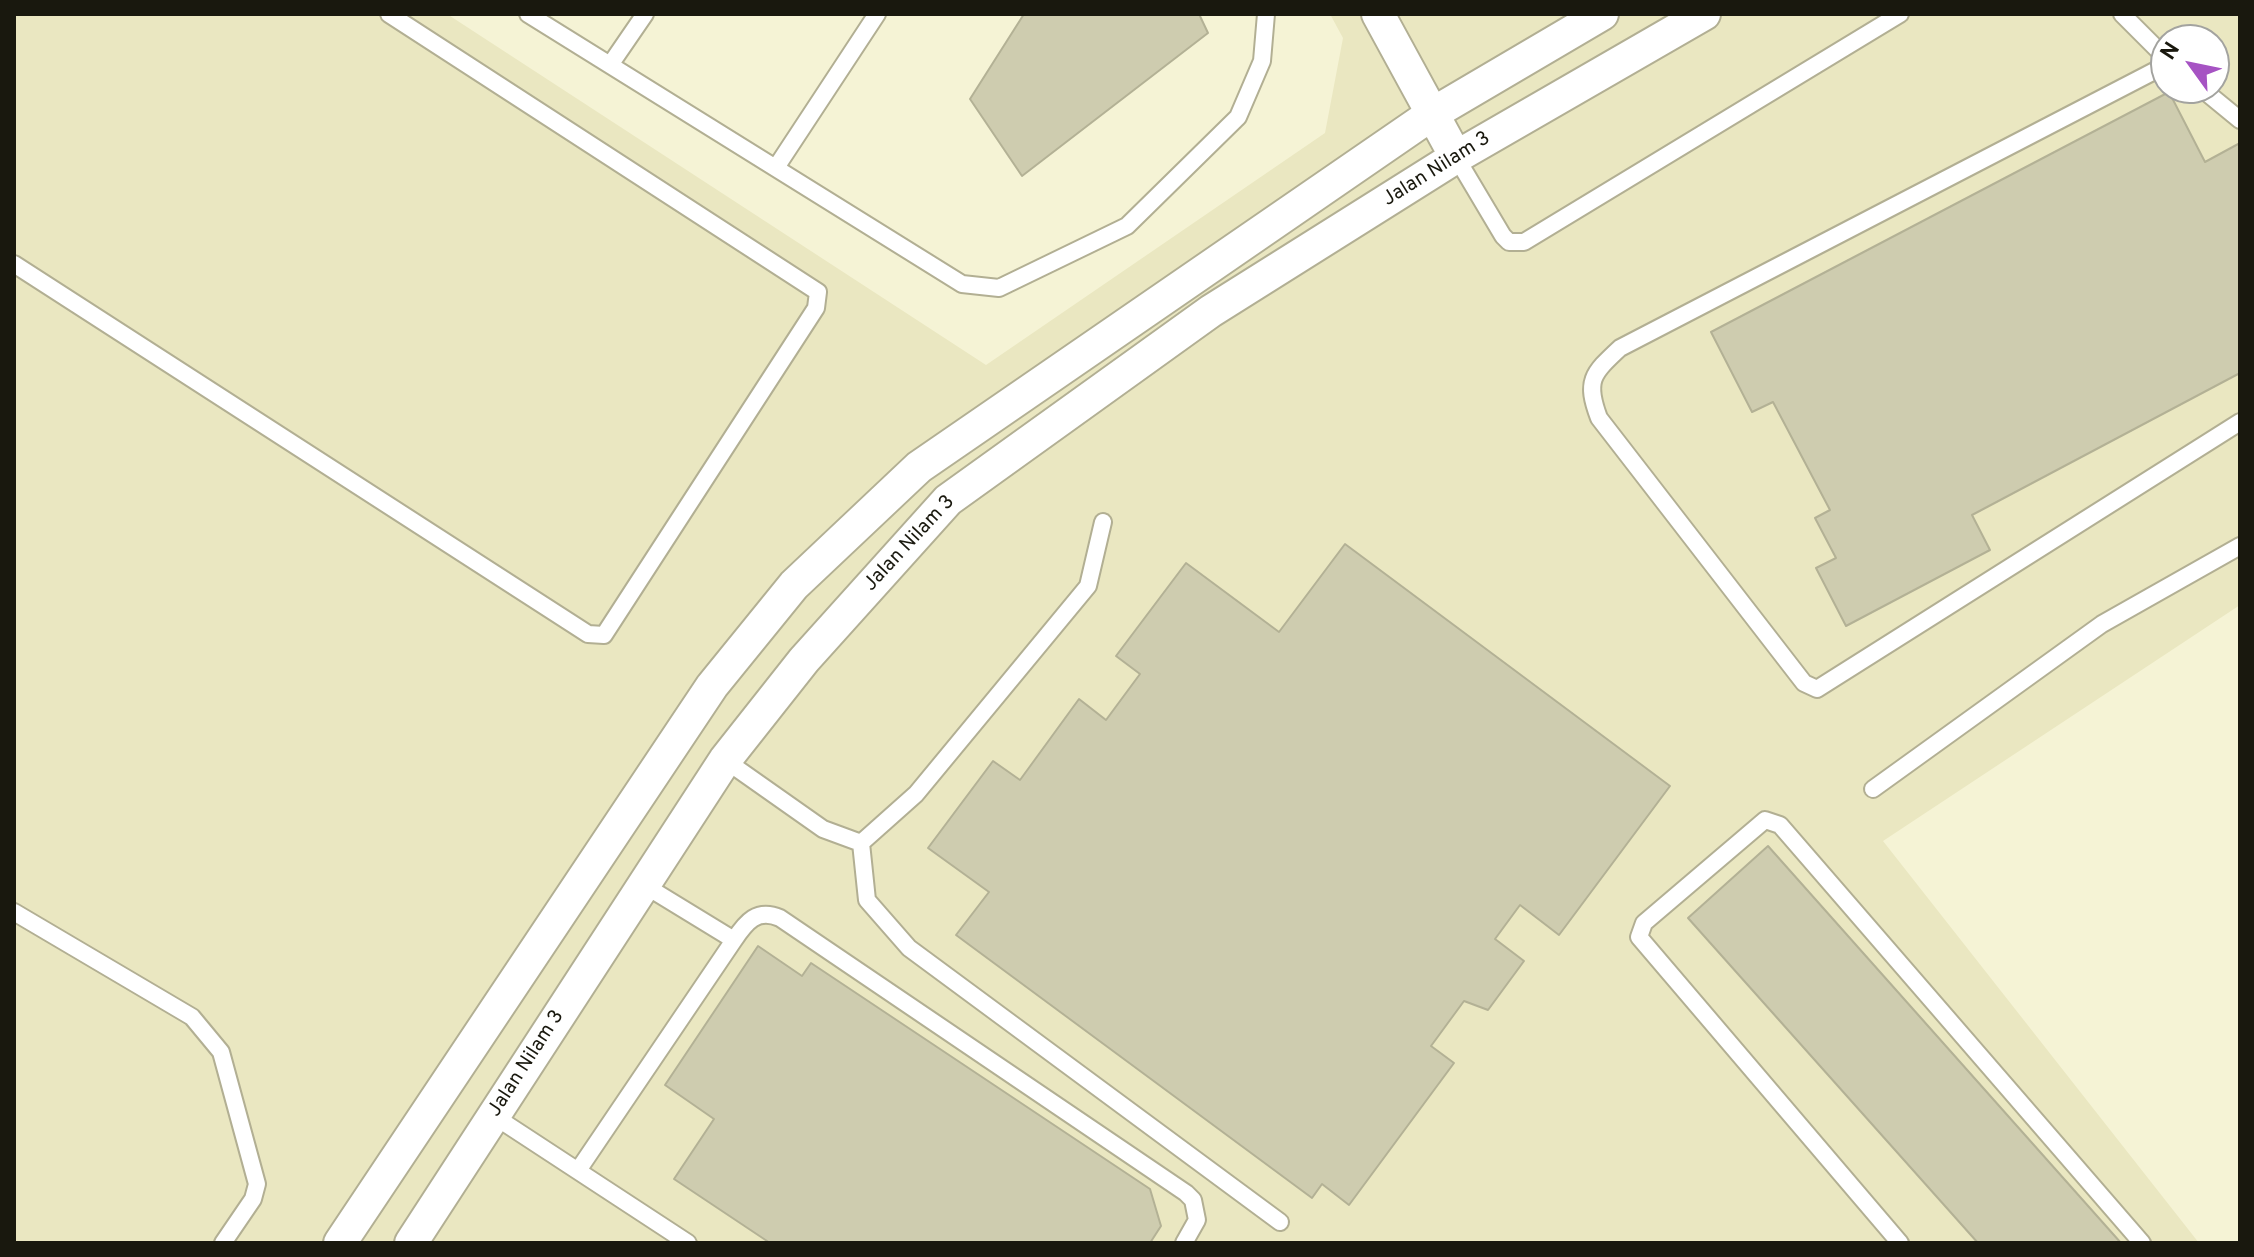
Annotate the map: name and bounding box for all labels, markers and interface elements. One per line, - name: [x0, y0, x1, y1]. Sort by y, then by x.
- north arrow: [2150, 24, 2230, 104]
- text: N: [2156, 38, 2187, 66]
- street label: Jalan Nilam 3: [1379, 127, 1495, 213]
- street label: Jalan Nilam 3: [859, 491, 961, 597]
- street label: Jalan Nilam 3: [484, 1006, 570, 1122]

